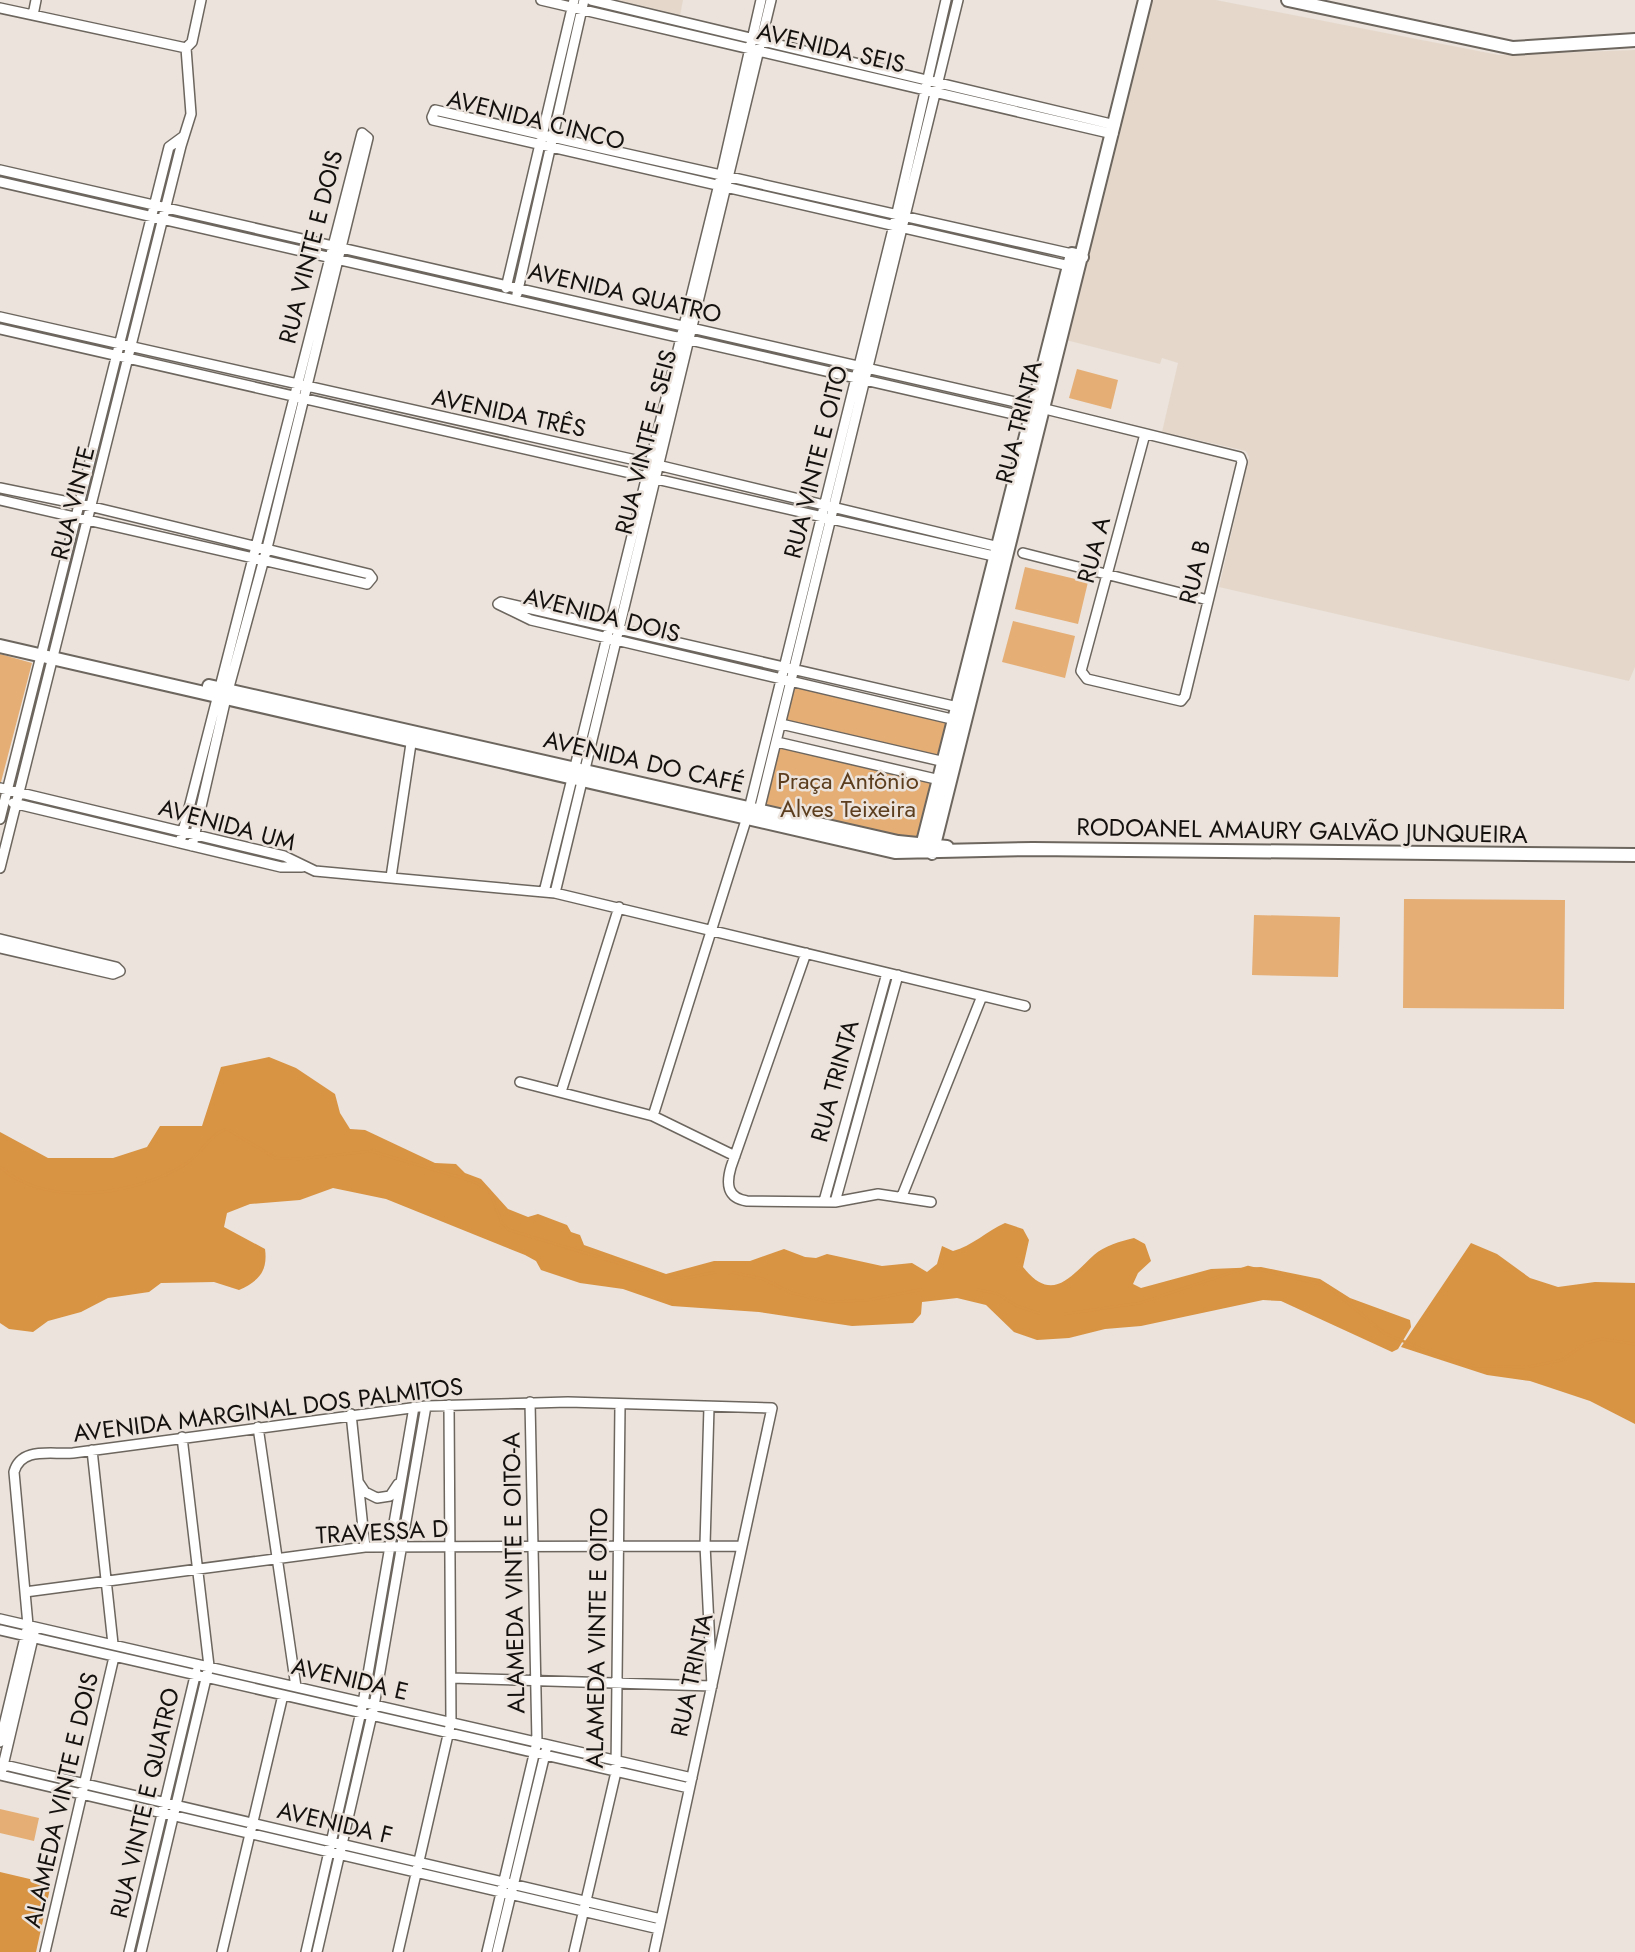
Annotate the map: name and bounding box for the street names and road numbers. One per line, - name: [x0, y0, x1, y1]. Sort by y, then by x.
- street label: AVENIDA SEIS: [754, 13, 909, 82]
- street label: AVENIDA CINCO: [444, 81, 629, 159]
- street label: RUA VINTE E DOIS: [270, 147, 351, 347]
- street label: AVENIDA QUATRO: [525, 253, 725, 332]
- street label: RUA VINTE E SEIS: [606, 346, 685, 538]
- street label: RUA TRINTA: [986, 357, 1051, 487]
- street label: RUA VINTE E OITO: [775, 362, 856, 562]
- street label: AVENIDA TRÊS: [429, 379, 589, 446]
- street label: RUA VINTE: [41, 442, 104, 563]
- street label: RUA A: [1068, 513, 1119, 587]
- street label: RUA B: [1170, 536, 1219, 608]
- street label: AVENIDA DOIS: [520, 578, 684, 651]
- street label: AVENIDA DO CAFÉ: [540, 721, 748, 802]
- street label: AVENIDA UM: [155, 789, 299, 860]
- street label: RODOANEL AMAURY GALVÃO JUNQUEIRA: [1076, 809, 1528, 852]
- street label: RUA TRINTA: [801, 1016, 868, 1146]
- street label: AVENIDA MARGINAL DOS PALMITOS: [71, 1368, 465, 1451]
- street label: ALAMEDA VINTE E OITO-A: [494, 1432, 533, 1714]
- street label: ALAMEDA VINTE E OITO: [577, 1507, 616, 1769]
- street label: TRAVESSA D: [315, 1511, 449, 1552]
- street label: RUA TRINTA: [661, 1610, 722, 1740]
- street label: AVENIDA E: [288, 1648, 412, 1709]
- street label: ALAMEDA VINTE E DOIS: [14, 1669, 107, 1931]
- street label: RUA VINTE E QUATRO: [101, 1684, 188, 1922]
- street label: AVENIDA F: [274, 1792, 396, 1853]

